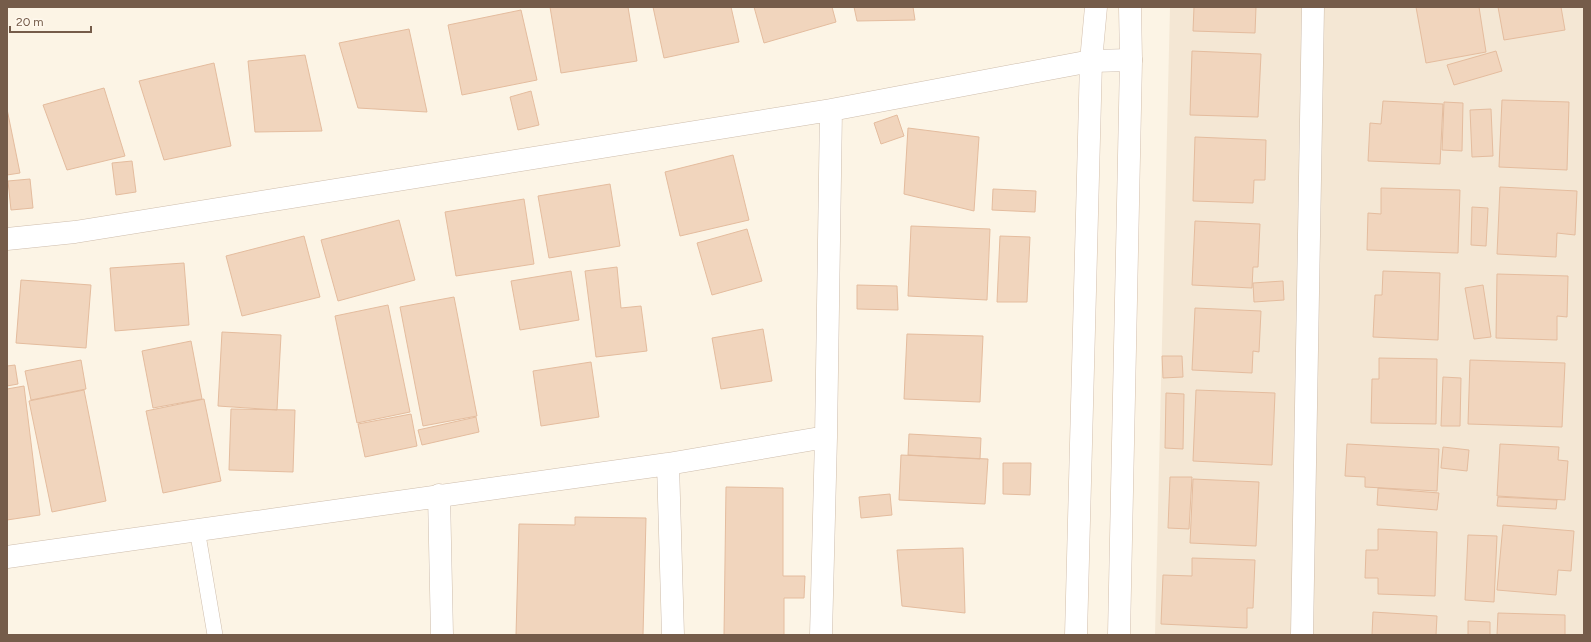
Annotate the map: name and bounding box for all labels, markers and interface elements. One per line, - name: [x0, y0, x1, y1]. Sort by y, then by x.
- scale bar: [10, 8, 91, 34]
- text: 20 m: [16, 15, 44, 29]

